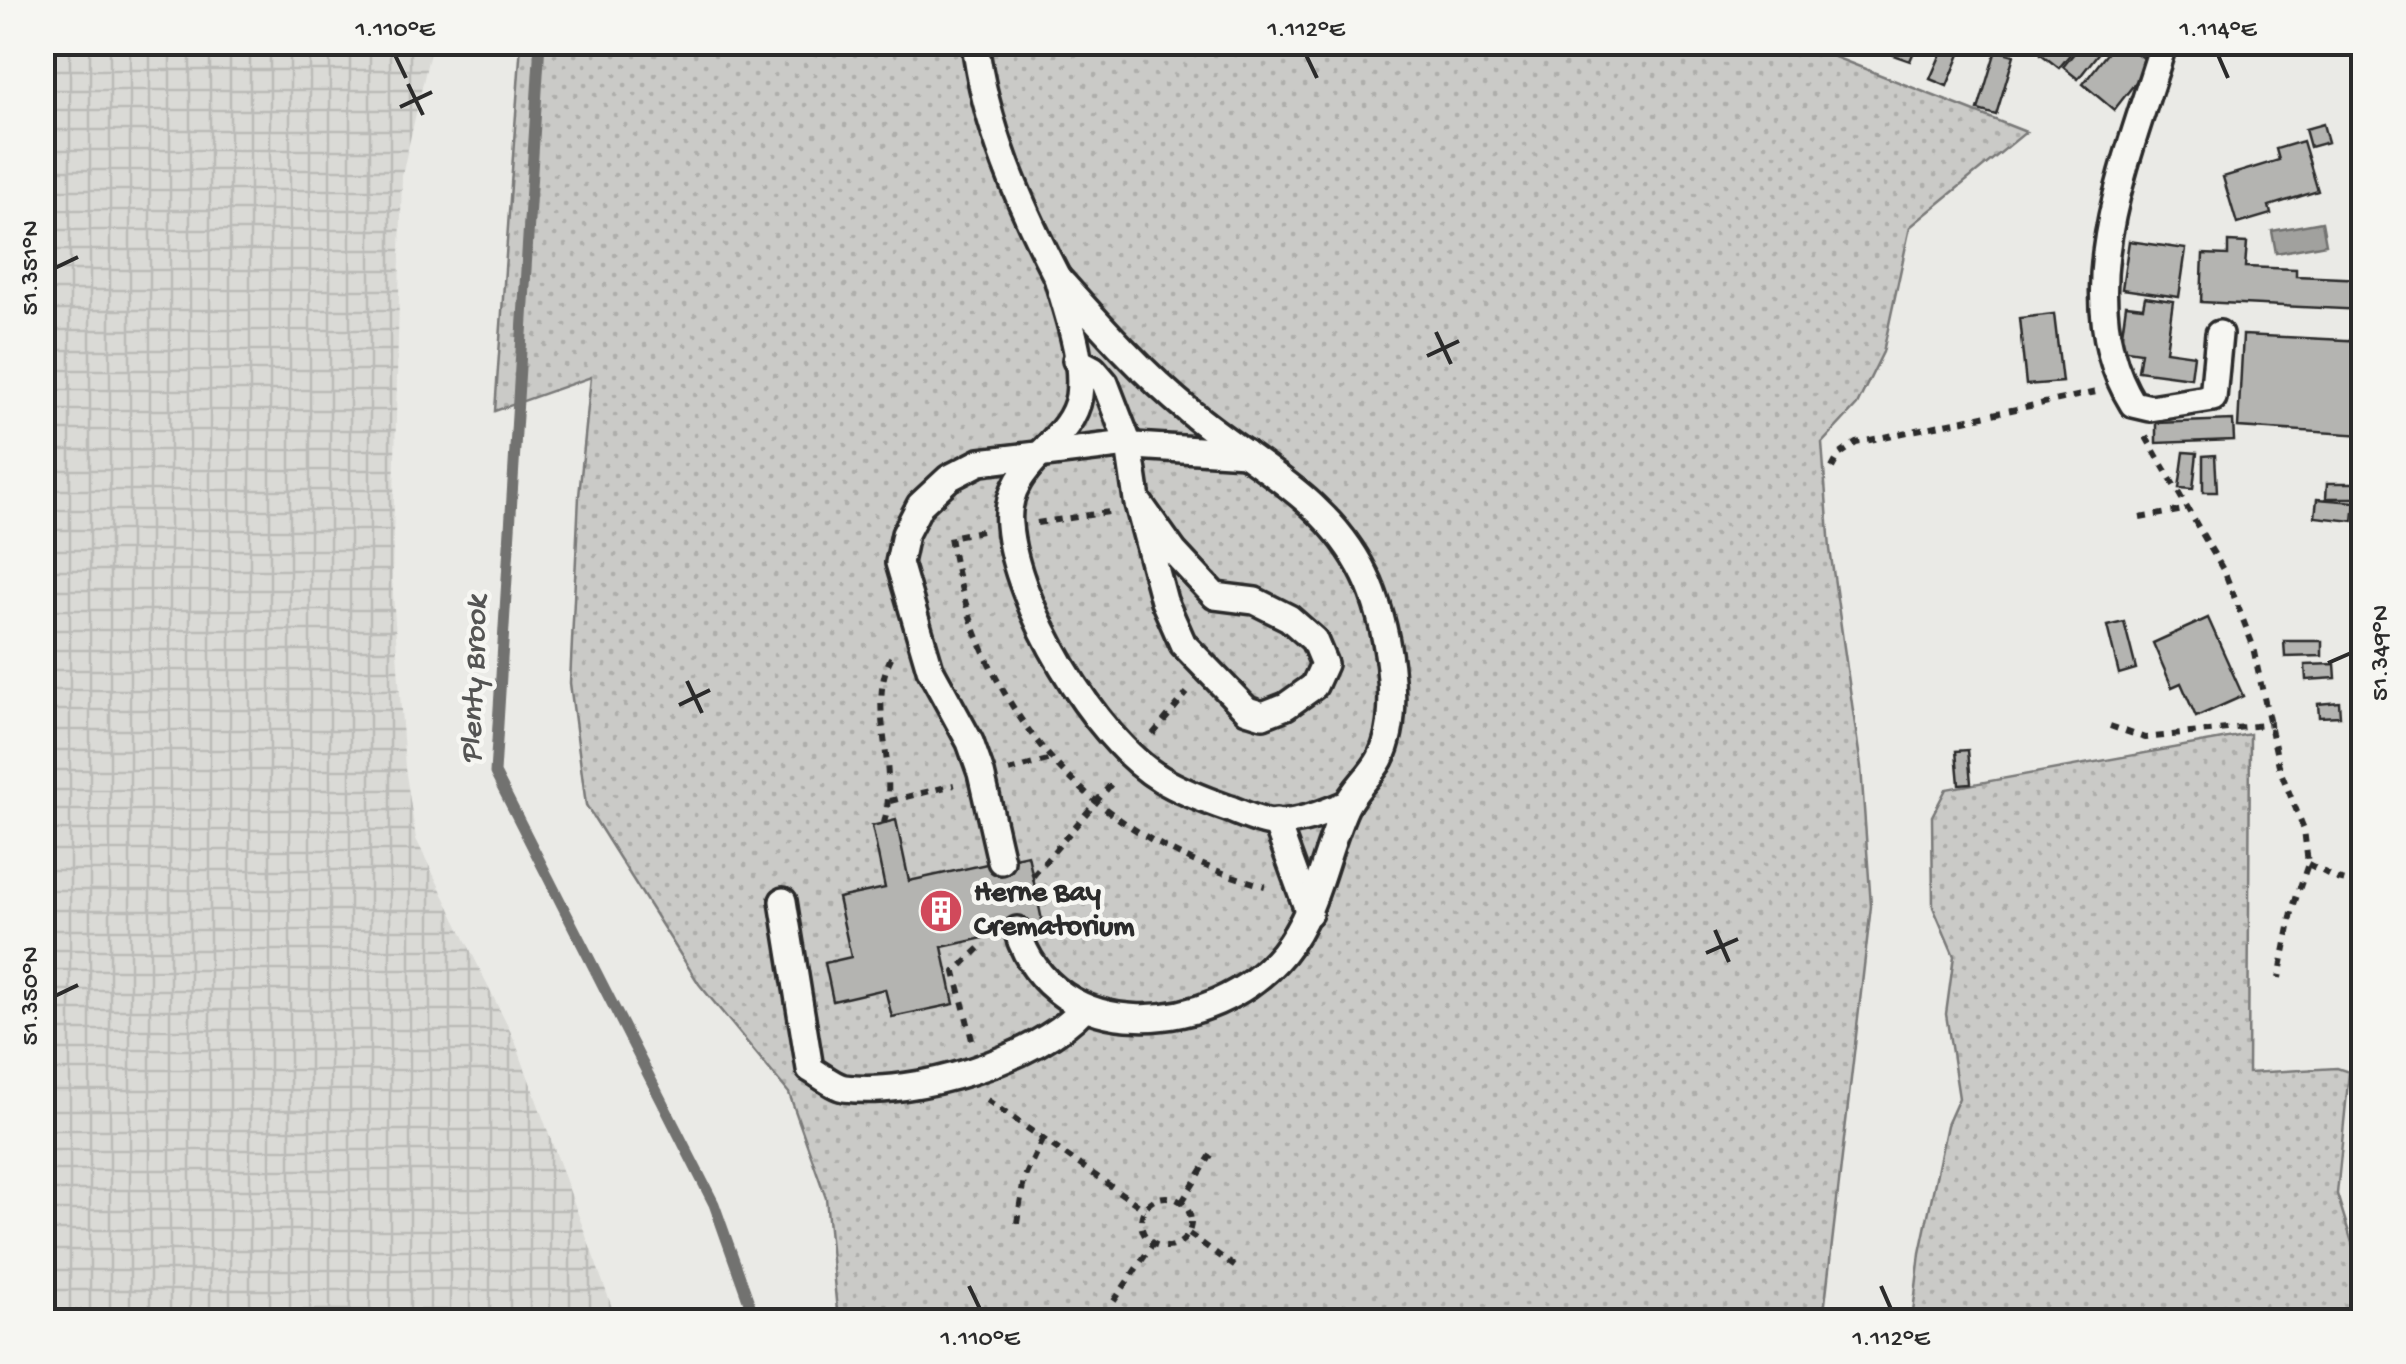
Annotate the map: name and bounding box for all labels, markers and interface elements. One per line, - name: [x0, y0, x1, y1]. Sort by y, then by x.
- text: 1.110°E: [354, 17, 436, 46]
- text: 1.112°E: [1266, 17, 1346, 46]
- text: 1.114°E: [2179, 17, 2258, 46]
- text: 51.351°N: [18, 221, 47, 315]
- water label: Plenty Brook: [454, 593, 498, 765]
- text: 51.349°N: [2368, 605, 2397, 701]
- place label: Herne Bay Crematorium: [974, 877, 1135, 946]
- building icon: Herne Bay Crematorium: [918, 888, 964, 934]
- text: 51.350°N: [18, 947, 47, 1046]
- text: 1.110°E: [939, 1326, 1021, 1355]
- text: 1.112°E: [1851, 1326, 1931, 1355]

